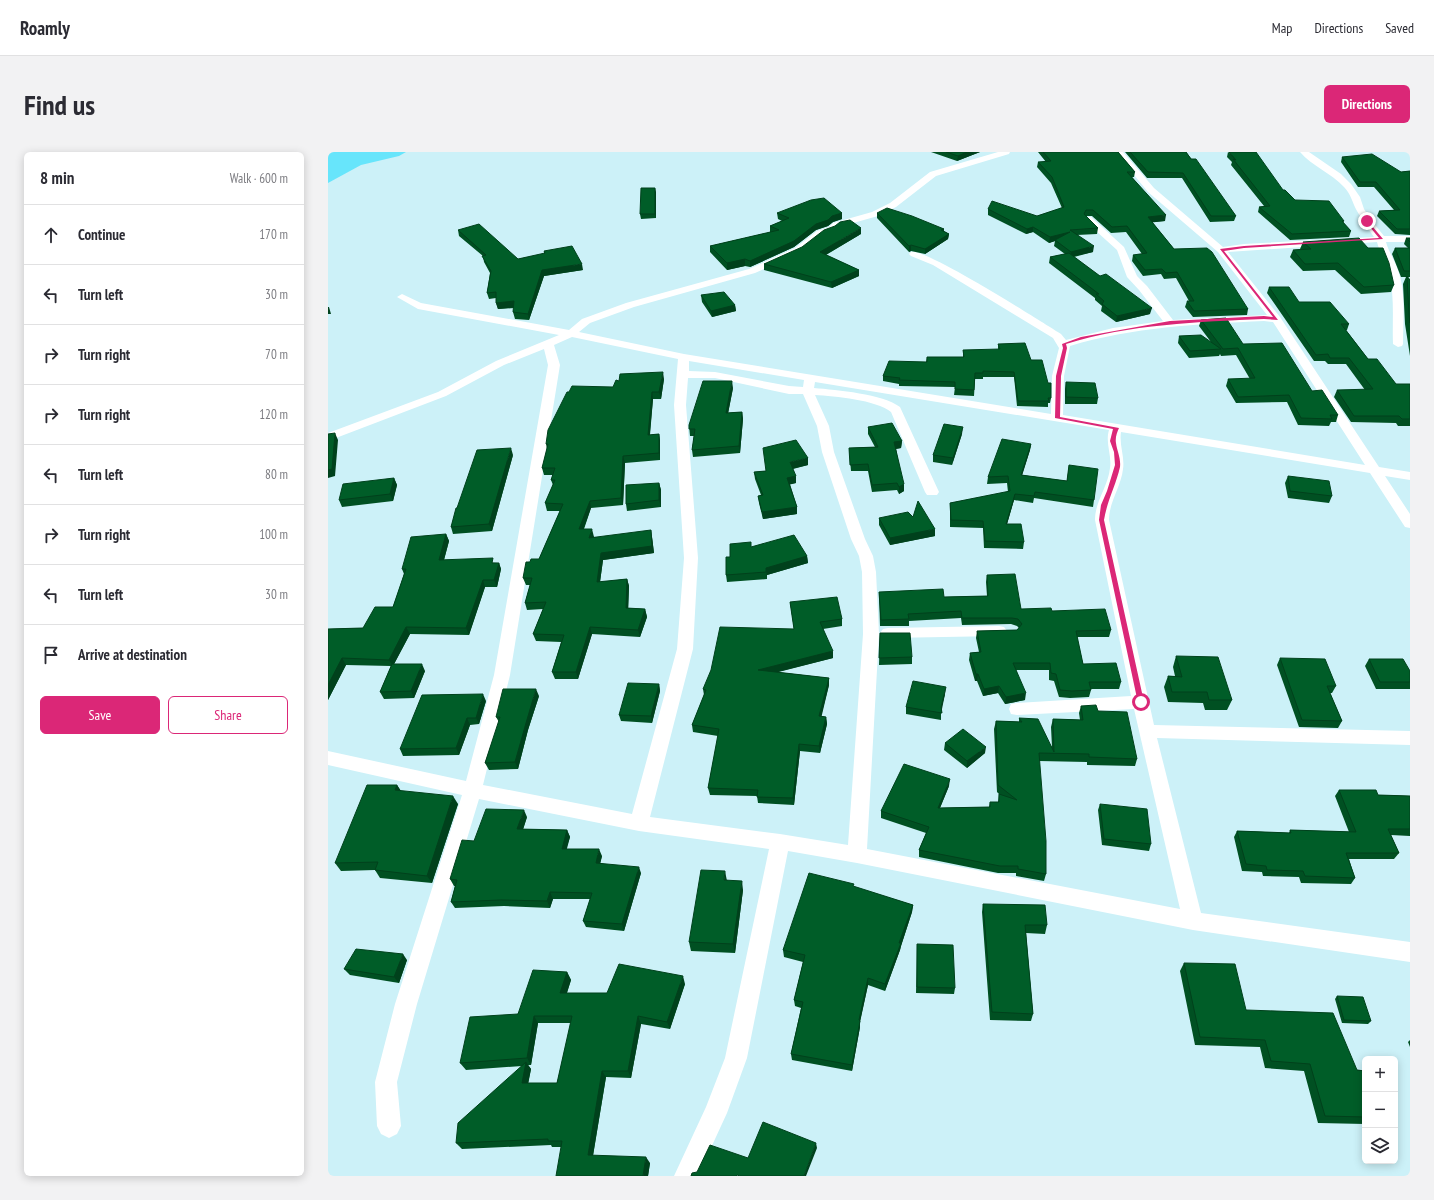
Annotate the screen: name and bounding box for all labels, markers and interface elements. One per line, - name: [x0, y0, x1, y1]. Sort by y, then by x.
- text: Roamly: [20, 16, 70, 40]
- text: Map: [1272, 19, 1292, 37]
- text: Directions: [1314, 19, 1363, 37]
- text: Saved: [1385, 19, 1414, 37]
- button: Directions: [1324, 85, 1410, 123]
- text: Find us: [24, 86, 95, 123]
- text: 8 min: [40, 167, 74, 189]
- text: Walk · 600 m: [230, 170, 288, 187]
- route end: [1358, 212, 1376, 230]
- icon: ahead: [40, 224, 62, 246]
- text: Continue: [78, 225, 125, 244]
- text: 170 m: [259, 226, 288, 243]
- icon: left: [40, 284, 62, 306]
- text: Turn left: [78, 285, 123, 304]
- text: 30 m: [265, 286, 288, 303]
- icon: right: [40, 344, 62, 366]
- text: Turn right: [78, 345, 130, 364]
- text: 70 m: [265, 346, 288, 363]
- icon: right: [40, 404, 62, 426]
- text: Turn right: [78, 405, 130, 424]
- text: 120 m: [259, 406, 288, 423]
- icon: left: [40, 464, 62, 486]
- text: Turn left: [78, 465, 123, 484]
- text: 80 m: [265, 466, 288, 483]
- icon: right: [40, 524, 62, 546]
- text: Turn right: [78, 525, 130, 544]
- text: 100 m: [259, 526, 288, 543]
- icon: left: [40, 584, 62, 606]
- text: Turn left: [78, 585, 123, 604]
- text: 30 m: [265, 586, 288, 603]
- icon: arrive: [40, 644, 62, 666]
- text: Arrive at destination: [78, 645, 187, 664]
- route start: [1132, 693, 1150, 711]
- button: Save: [40, 696, 160, 734]
- button: Share: [168, 696, 288, 734]
- map controls: [1362, 1056, 1398, 1164]
- button: +: [1362, 1056, 1398, 1092]
- button: −: [1362, 1092, 1398, 1128]
- button: layers: [1362, 1128, 1398, 1164]

